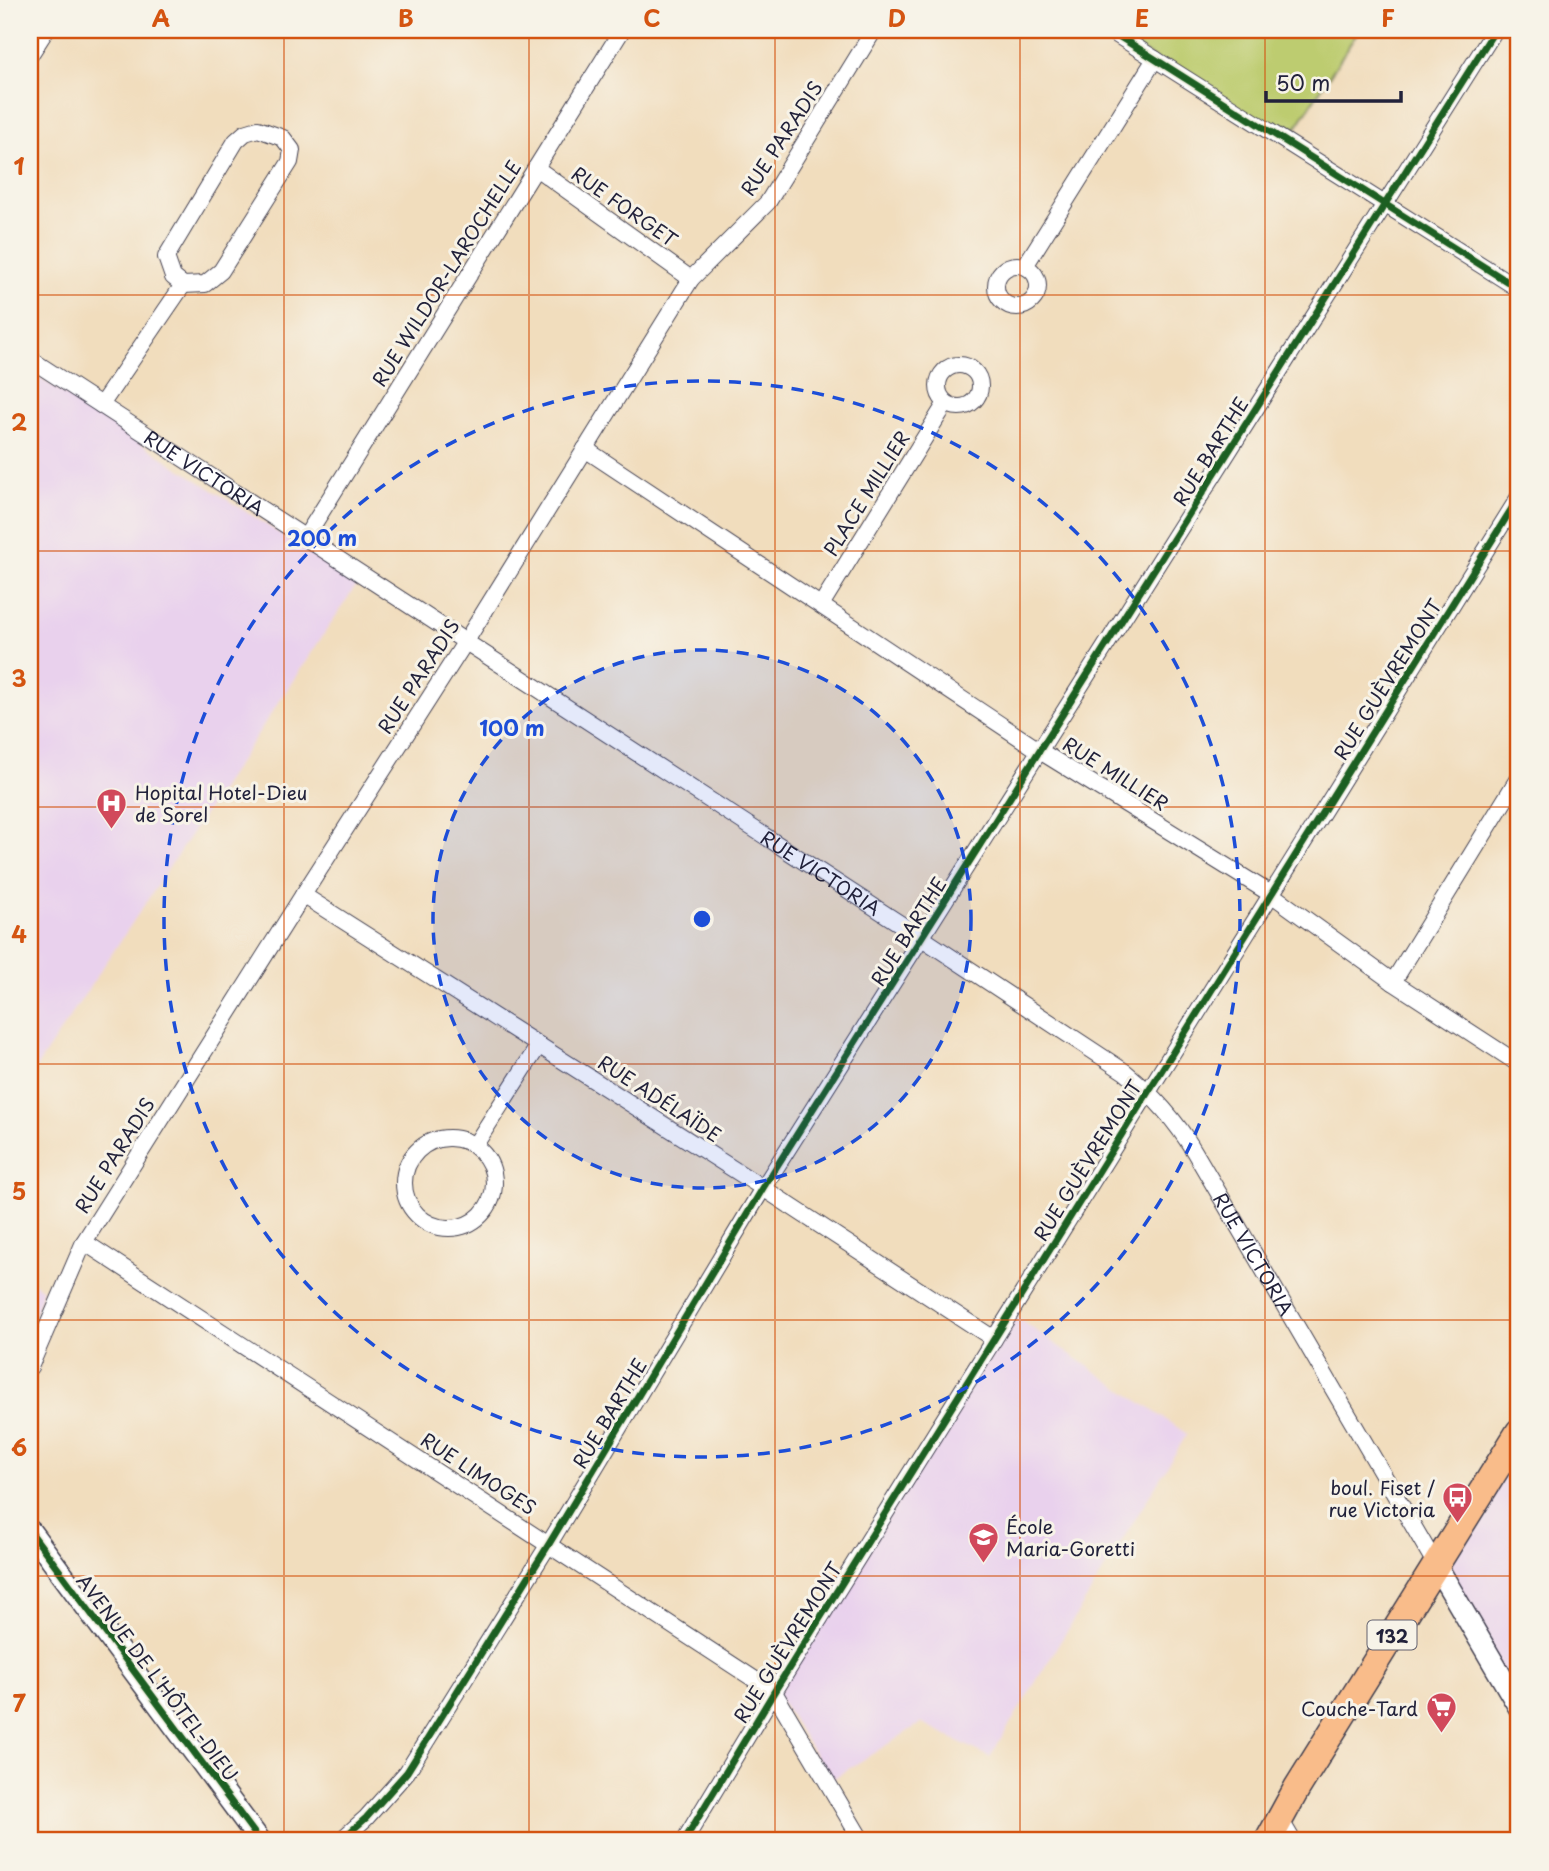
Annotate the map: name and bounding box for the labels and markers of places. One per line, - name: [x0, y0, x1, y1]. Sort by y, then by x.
- place label: Hopital Hotel-Dieu de Sorel: [135, 778, 307, 828]
- hospital icon: Hopital Hotel-Dieu de Sorel: [95, 786, 129, 830]
- centre of rings: [690, 907, 714, 931]
- place label: boul. Fiset / rue Victoria: [1328, 1473, 1435, 1523]
- bus stop icon: boul. Fiset / rue Victoria: [1441, 1481, 1475, 1525]
- place label: École Maria-Goretti: [1006, 1512, 1135, 1562]
- school or university icon: École Maria-Goretti: [966, 1520, 1000, 1564]
- supermarket icon: Couche-Tard: [1424, 1691, 1458, 1735]
- place label: Couche-Tard: [1301, 1694, 1418, 1722]

